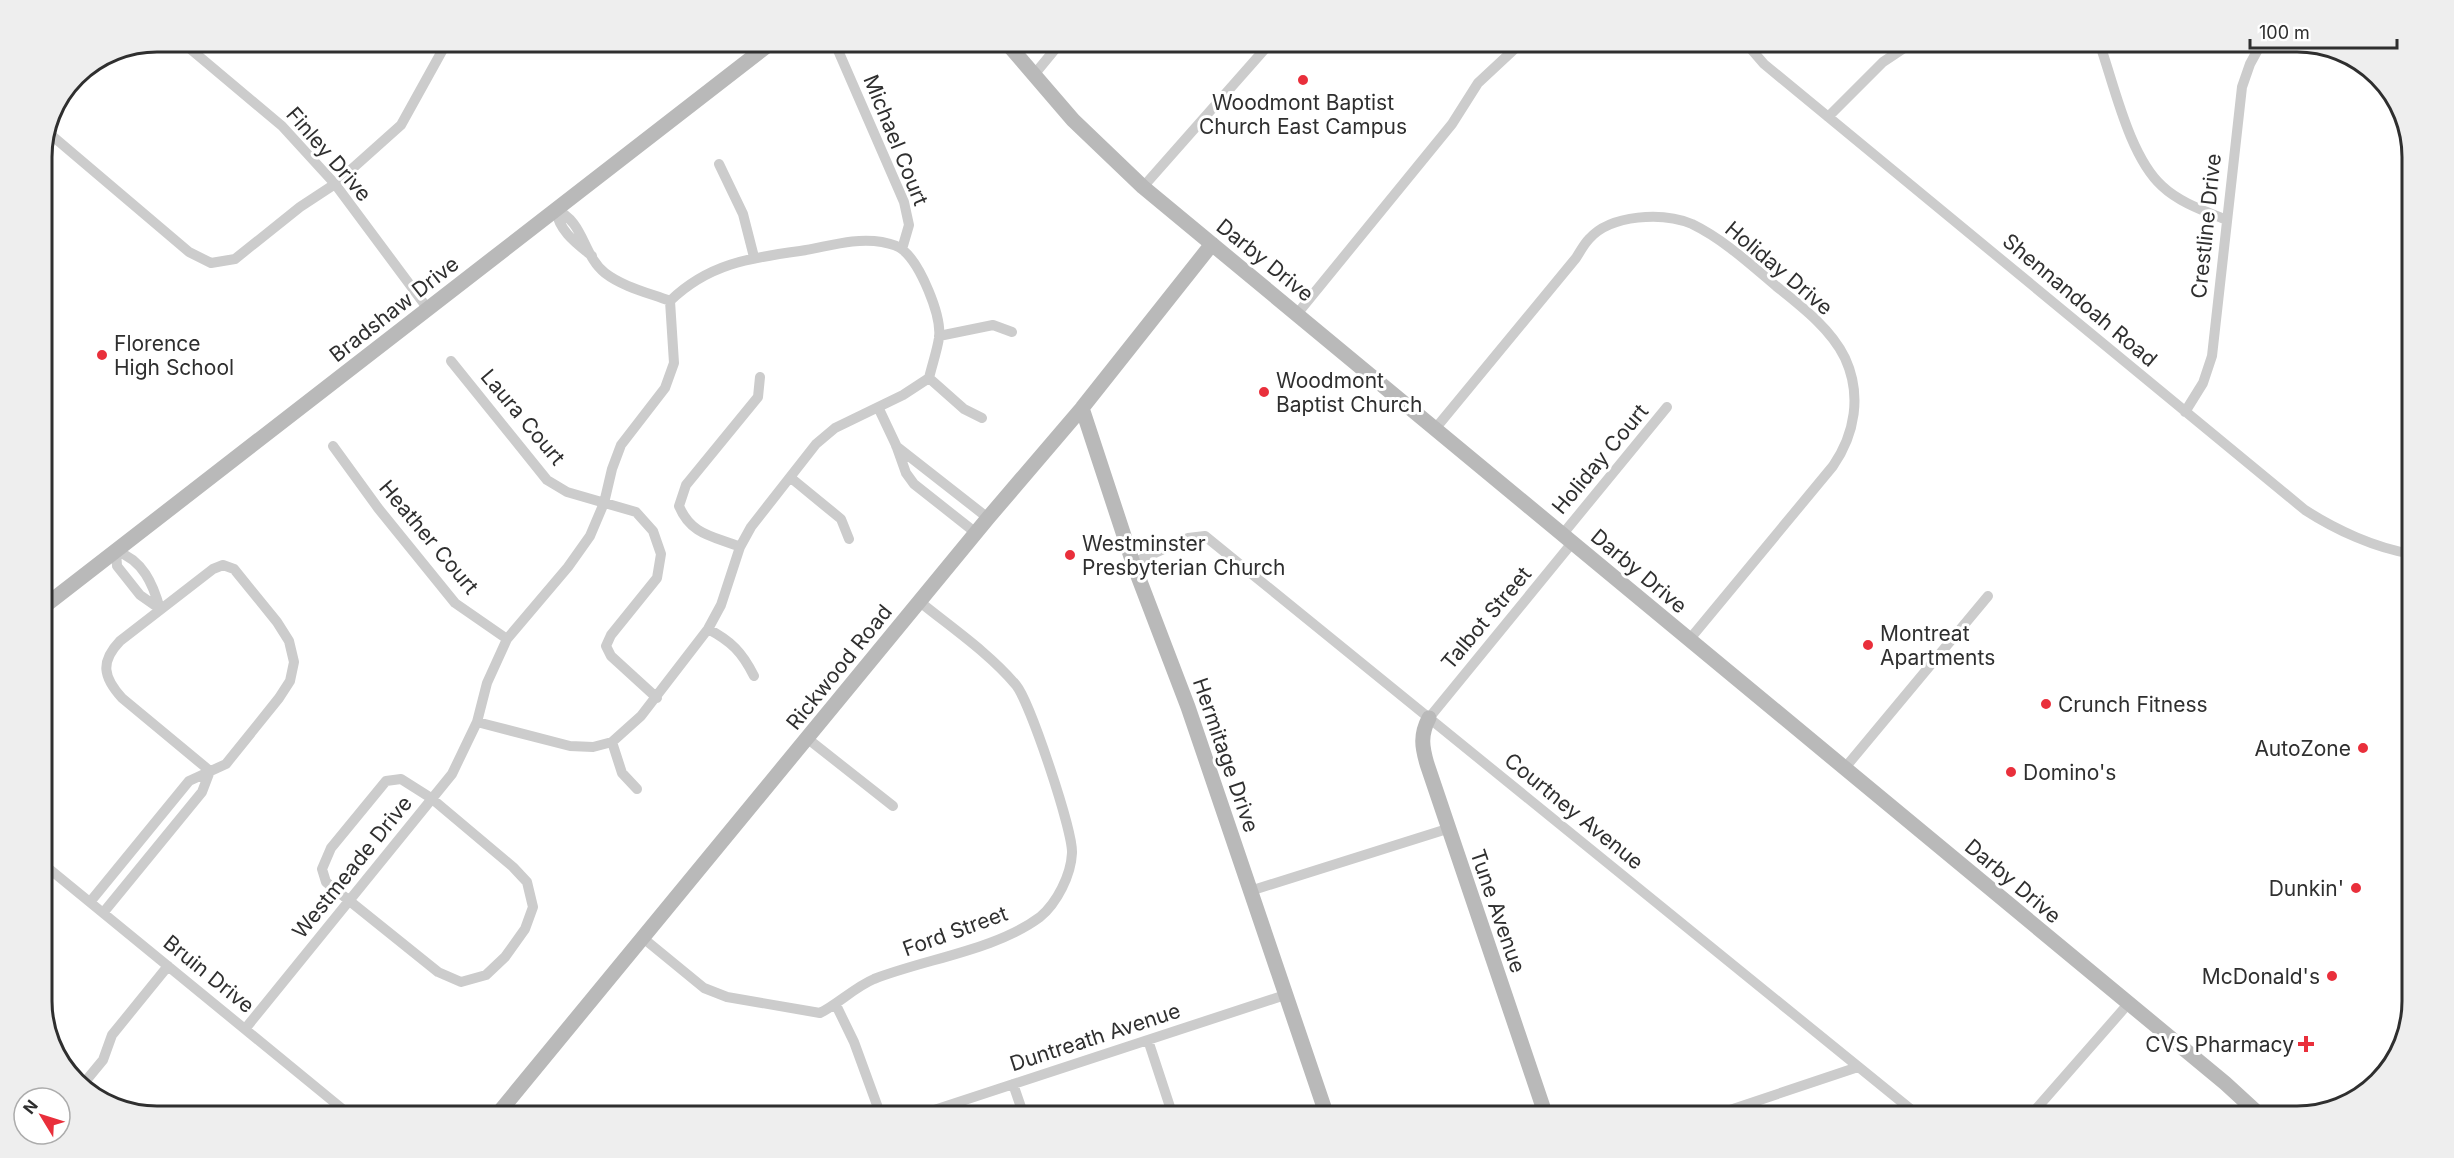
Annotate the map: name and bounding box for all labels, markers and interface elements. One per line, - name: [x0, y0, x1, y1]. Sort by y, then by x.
- scale bar: [2250, 12, 2397, 50]
- text: 100 m: [2259, 22, 2310, 43]
- street label: Michael Court: [858, 71, 934, 209]
- marker: Woodmont Baptist Church East Campus: [1296, 73, 1310, 87]
- place label: Woodmont Baptist Church East Campus: [1199, 90, 1407, 139]
- street label: Finley Drive: [281, 102, 377, 206]
- street label: Crestline Drive: [2186, 152, 2226, 300]
- street label: Darby Drive: [1211, 213, 1319, 307]
- street label: Holiday Drive: [1720, 216, 1838, 320]
- street label: Shennandoah Road: [1998, 228, 2162, 372]
- street label: Bradshaw Drive: [325, 251, 463, 367]
- place label: Florence High School: [114, 331, 234, 380]
- marker: Florence High School: [95, 348, 109, 362]
- street label: Laura Court: [476, 364, 570, 470]
- place label: Woodmont Baptist Church: [1276, 368, 1422, 417]
- marker: Woodmont Baptist Church: [1257, 385, 1271, 399]
- street label: Holiday Court: [1547, 399, 1653, 519]
- street label: Heather Court: [374, 475, 484, 599]
- street label: Darby Drive: [1586, 524, 1692, 618]
- place label: Westminster Presbyterian Church: [1082, 531, 1285, 580]
- marker: Westminster Presbyterian Church: [1063, 548, 1077, 562]
- street label: Talbot Street: [1436, 561, 1536, 674]
- street label: Rickwood Road: [781, 599, 897, 735]
- place label: Montreat Apartments: [1880, 621, 1995, 670]
- marker: Montreat Apartments: [1861, 638, 1875, 652]
- street label: Hermitage Drive: [1188, 675, 1264, 835]
- place label: Crunch Fitness: [2058, 692, 2208, 717]
- marker: Crunch Fitness: [2039, 697, 2053, 711]
- place label: AutoZone: [2254, 736, 2351, 761]
- marker: AutoZone: [2356, 741, 2370, 755]
- street label: Courtney Avenue: [1500, 747, 1648, 875]
- place label: Domino's: [2023, 760, 2116, 785]
- marker: Domino's: [2004, 765, 2018, 779]
- street label: Westmeade Drive: [287, 791, 417, 943]
- street label: Darby Drive: [1960, 834, 2066, 928]
- street label: Tune Avenue: [1465, 846, 1531, 976]
- place label: Dunkin': [2269, 876, 2344, 901]
- marker: Dunkin': [2349, 881, 2363, 895]
- street label: Ford Street: [899, 900, 1011, 962]
- street label: Bruin Drive: [159, 930, 259, 1018]
- place label: McDonald's: [2202, 964, 2320, 989]
- marker: McDonald's: [2325, 969, 2339, 983]
- street label: Duntreath Avenue: [1007, 998, 1183, 1076]
- place label: CVS Pharmacy: [2145, 1032, 2294, 1057]
- marker: CVS Pharmacy: [2299, 1037, 2313, 1051]
- north arrow: [12, 1086, 72, 1146]
- text: N: [19, 1096, 42, 1118]

